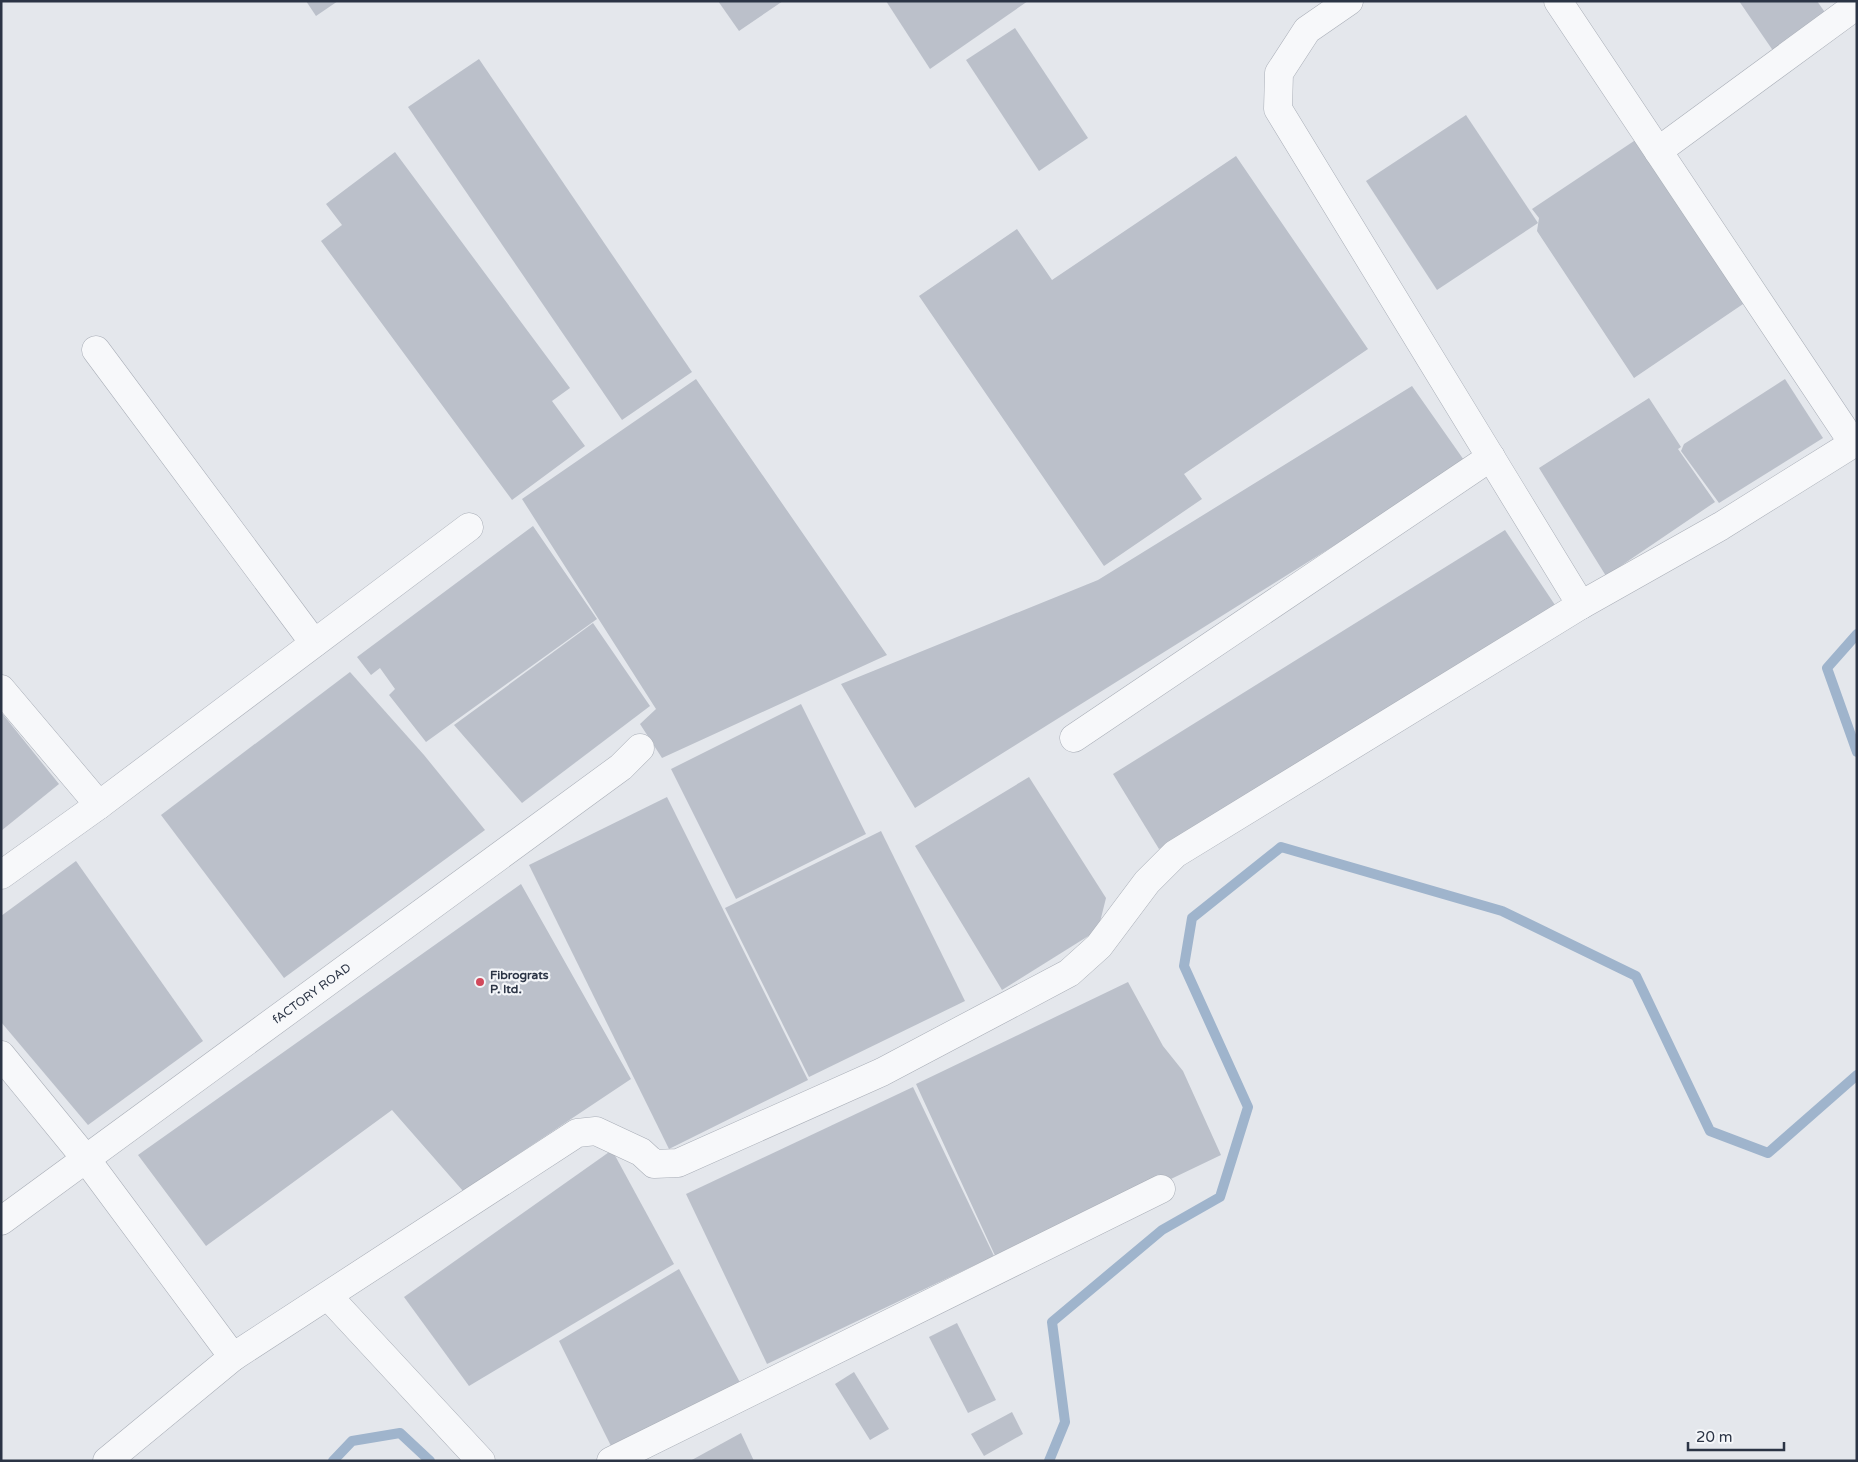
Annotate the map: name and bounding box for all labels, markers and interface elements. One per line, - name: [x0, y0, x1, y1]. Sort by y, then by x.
- street label: fACTORY ROAD: [270, 960, 353, 1027]
- place label: Fibrograts P. ltd.: [490, 968, 549, 996]
- marker: Fibrograts P. ltd.: [474, 976, 486, 988]
- scale bar: [1688, 1420, 1784, 1452]
- text: 20 m: [1696, 1428, 1733, 1446]

